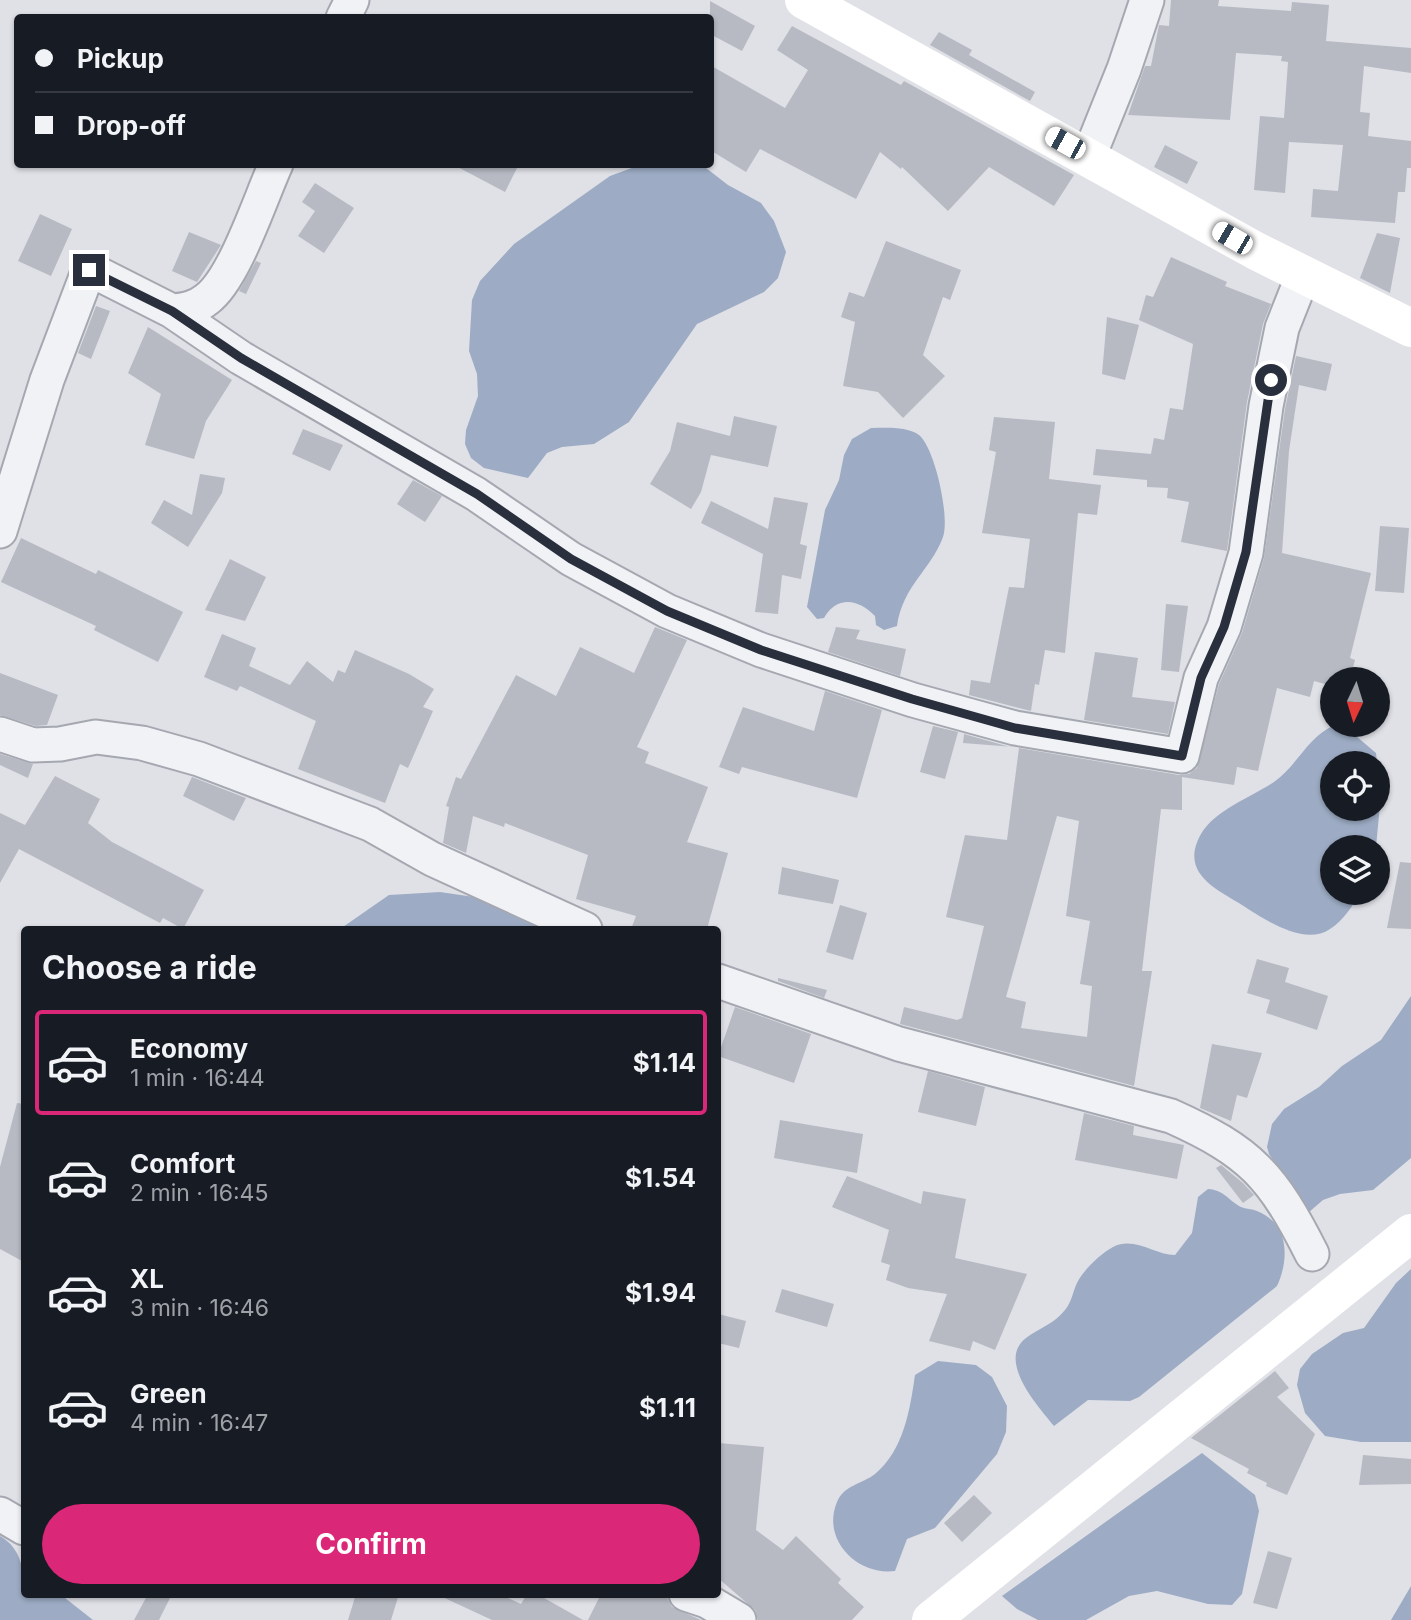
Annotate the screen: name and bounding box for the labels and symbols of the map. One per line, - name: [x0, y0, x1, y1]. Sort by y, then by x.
- car: [1042, 124, 1089, 162]
- car: [1209, 218, 1256, 258]
- route end: [73, 254, 105, 286]
- route start: [1255, 364, 1287, 396]
- north arrow: [1320, 667, 1390, 737]

